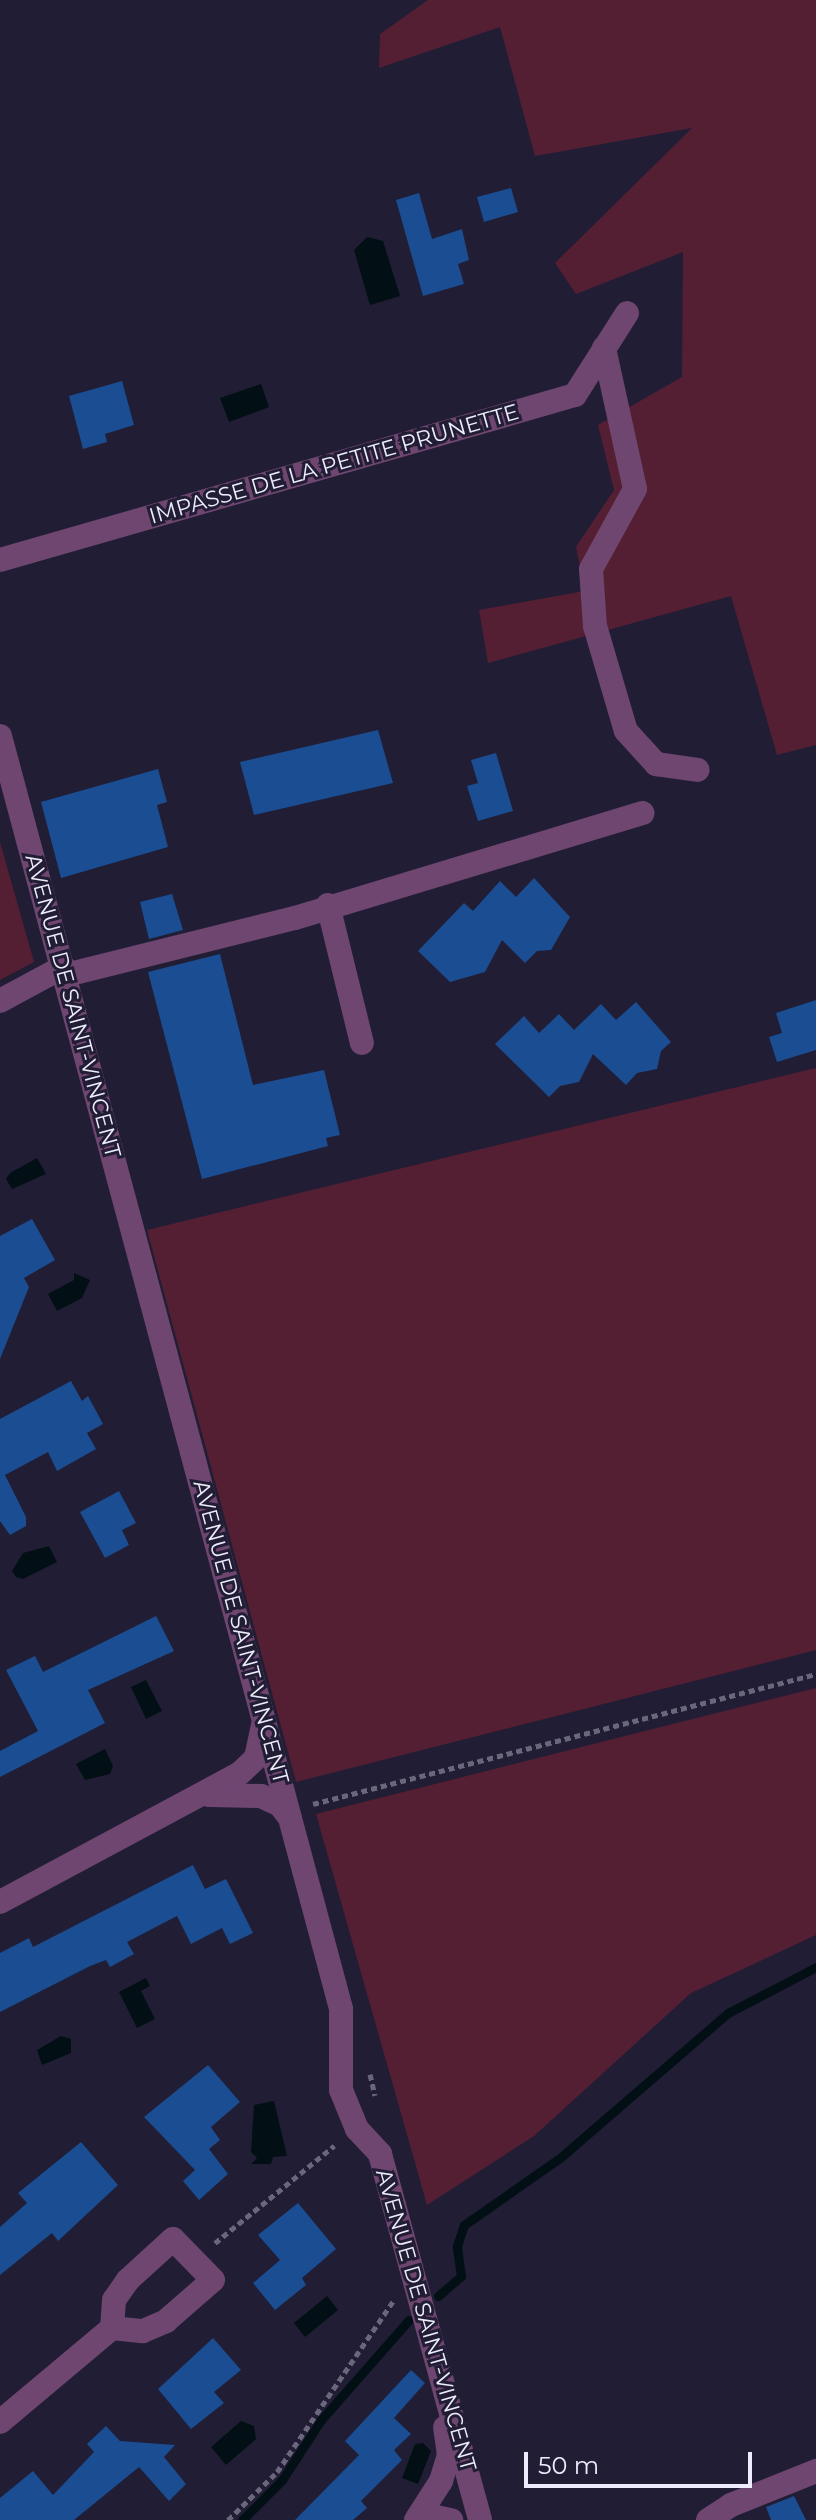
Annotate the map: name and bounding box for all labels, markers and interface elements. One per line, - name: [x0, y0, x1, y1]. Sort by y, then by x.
- street label: IMPASSE DE LA PETITE PRUNETTE: [146, 398, 522, 530]
- street label: AVENUE DE SAINT-VINCENT: [20, 851, 126, 1161]
- street label: AVENUE DE SAINT-VINCENT: [188, 1477, 294, 1787]
- street label: AVENUE DE SAINT-VINCENT: [370, 2166, 482, 2474]
- scale bar: [528, 2436, 756, 2486]
- text: 50 m: [538, 2451, 599, 2480]

